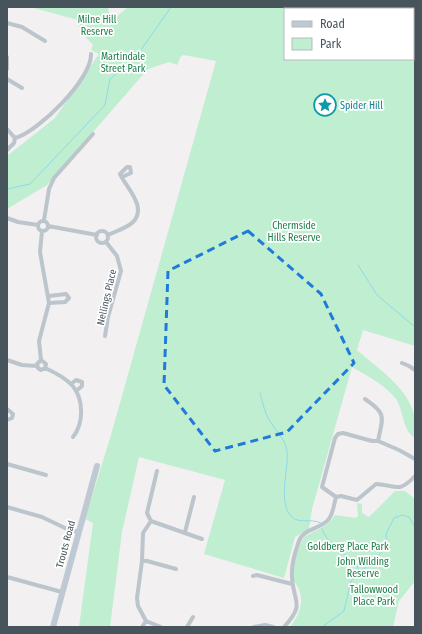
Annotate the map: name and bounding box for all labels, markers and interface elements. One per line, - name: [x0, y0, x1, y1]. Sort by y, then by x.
- legend: [284, 8, 414, 60]
- park label: Milne Hill Reserve: [78, 14, 117, 38]
- text: Road: [320, 17, 345, 31]
- text: Park: [320, 37, 342, 51]
- park label: Martindale Street Park: [101, 51, 146, 75]
- place icon: Spider Hill: [312, 92, 338, 118]
- place label: Spider Hill: [340, 100, 383, 112]
- park label: Chermside Hills Reserve: [268, 220, 320, 244]
- street label: Nellings Place: [95, 268, 119, 326]
- street label: Trouts Road: [54, 519, 78, 569]
- park label: Goldberg Place Park: [307, 541, 389, 553]
- park label: John Wilding Reserve: [337, 556, 389, 580]
- park label: Tallowwood Place Park: [350, 584, 398, 608]

